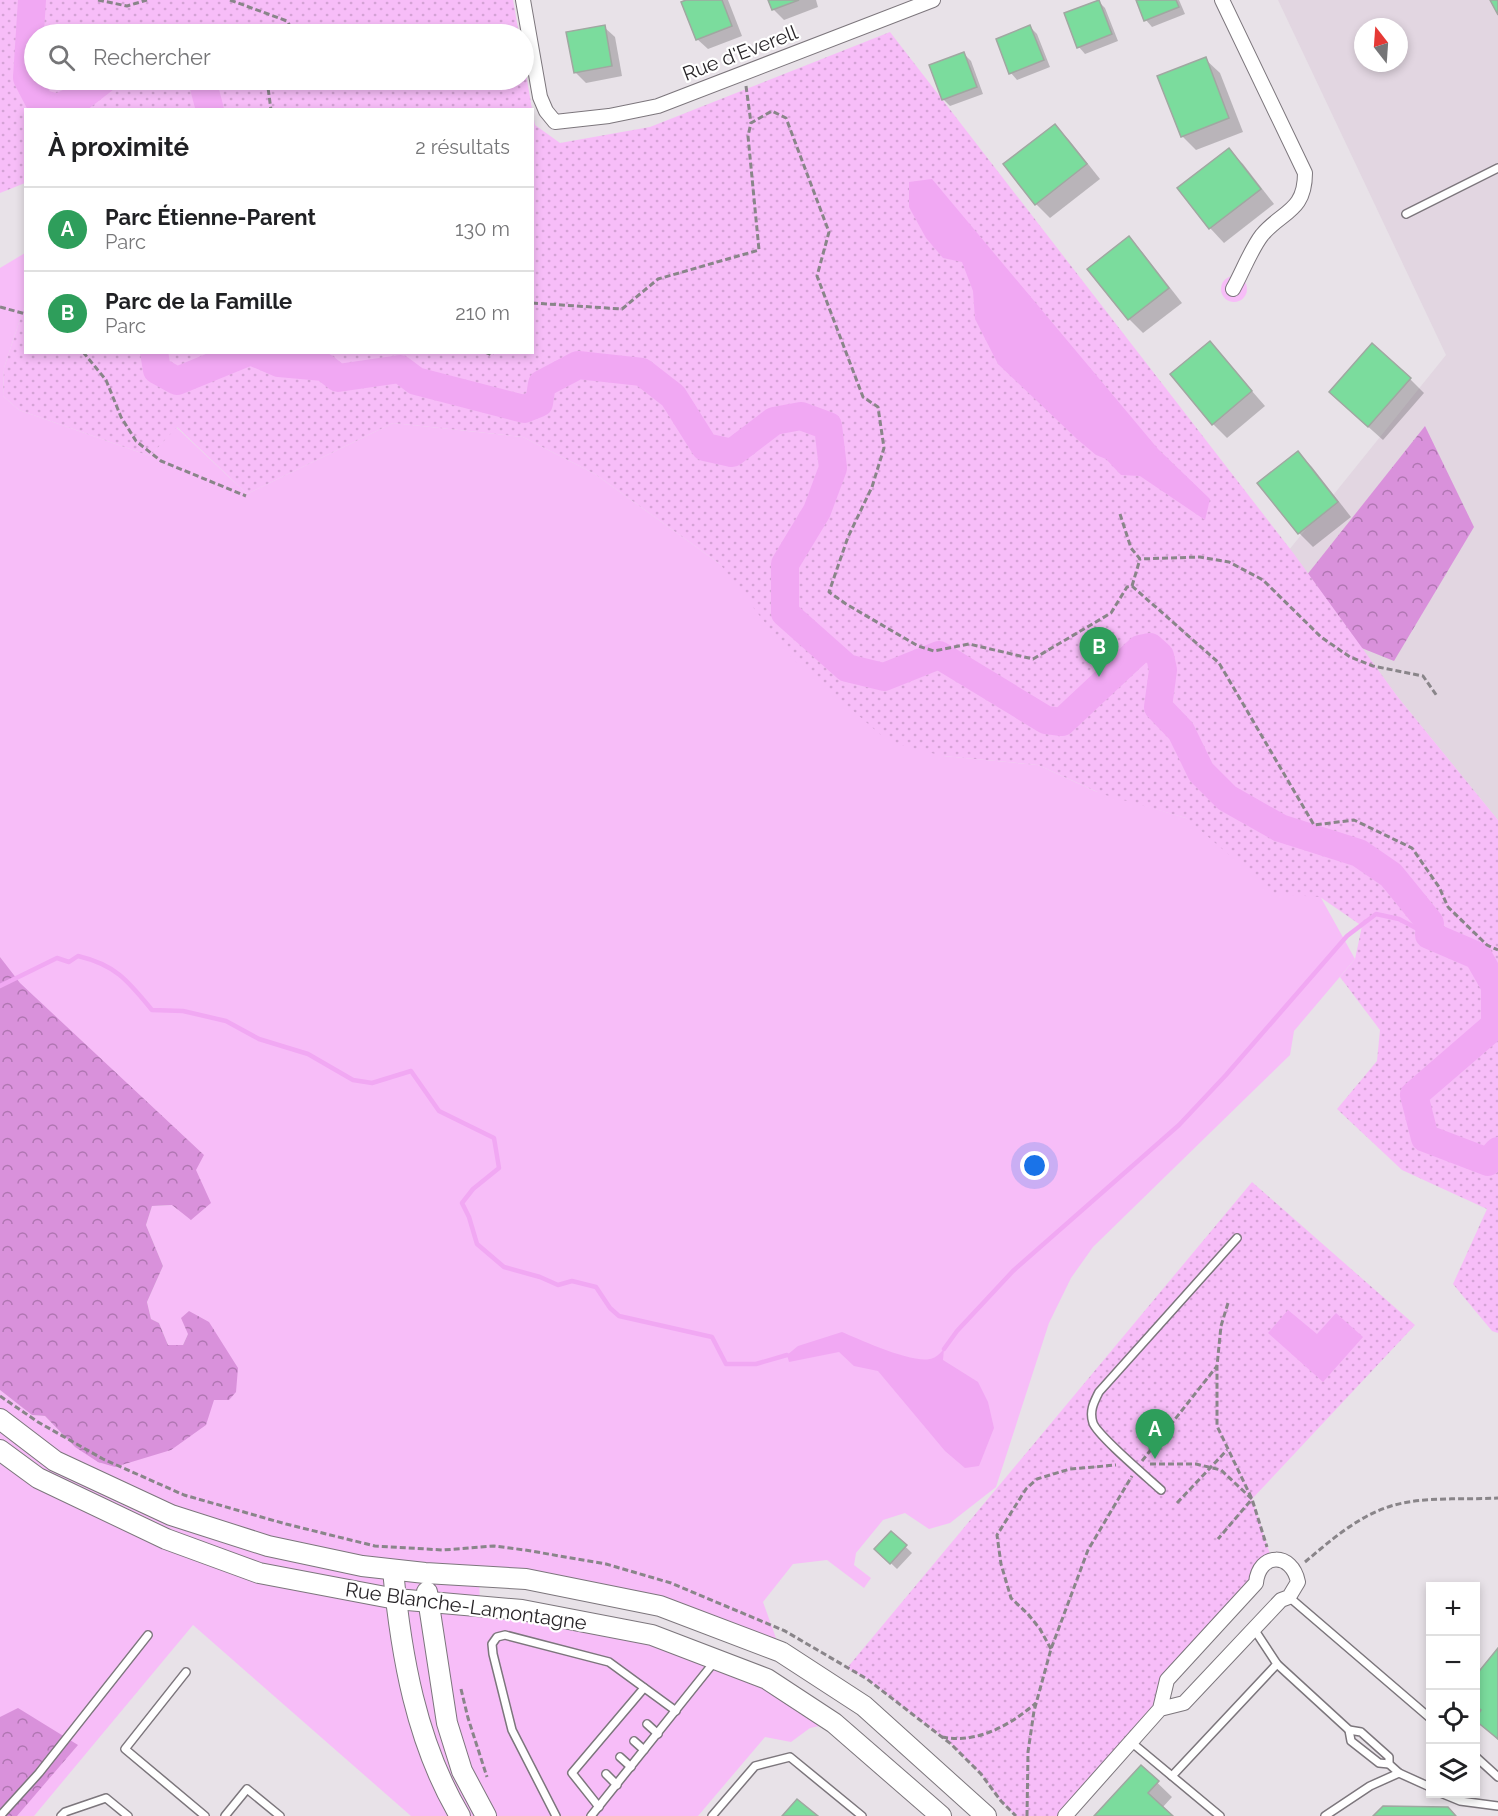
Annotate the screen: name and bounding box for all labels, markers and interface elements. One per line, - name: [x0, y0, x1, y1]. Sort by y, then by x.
- north arrow: [1354, 18, 1408, 72]
- street label: Rue d'Everell: [679, 20, 801, 86]
- search box: [24, 24, 534, 90]
- icon: search: [45, 41, 78, 74]
- text: Rechercher: [93, 44, 211, 70]
- text: À proximité: [48, 132, 189, 162]
- text: 2 résultats: [415, 135, 510, 159]
- text: Parc Étienne-Parent: [105, 204, 316, 230]
- text: A: [61, 217, 74, 241]
- text: 130 m: [455, 217, 510, 241]
- text: Parc: [105, 230, 146, 254]
- text: Parc de la Famille: [105, 288, 292, 314]
- text: B: [61, 301, 74, 325]
- text: 210 m: [455, 301, 510, 325]
- text: Parc: [105, 314, 146, 338]
- pin: B: [1080, 628, 1118, 677]
- your location: [1020, 1151, 1049, 1180]
- pin: A: [1136, 1410, 1174, 1459]
- street label: Rue Blanche-Lamontagne: [344, 1577, 589, 1635]
- map controls: [1426, 1582, 1480, 1798]
- button: +: [1426, 1582, 1480, 1636]
- button: −: [1426, 1636, 1480, 1690]
- button: locate: [1426, 1690, 1480, 1744]
- button: layers: [1426, 1744, 1480, 1798]

